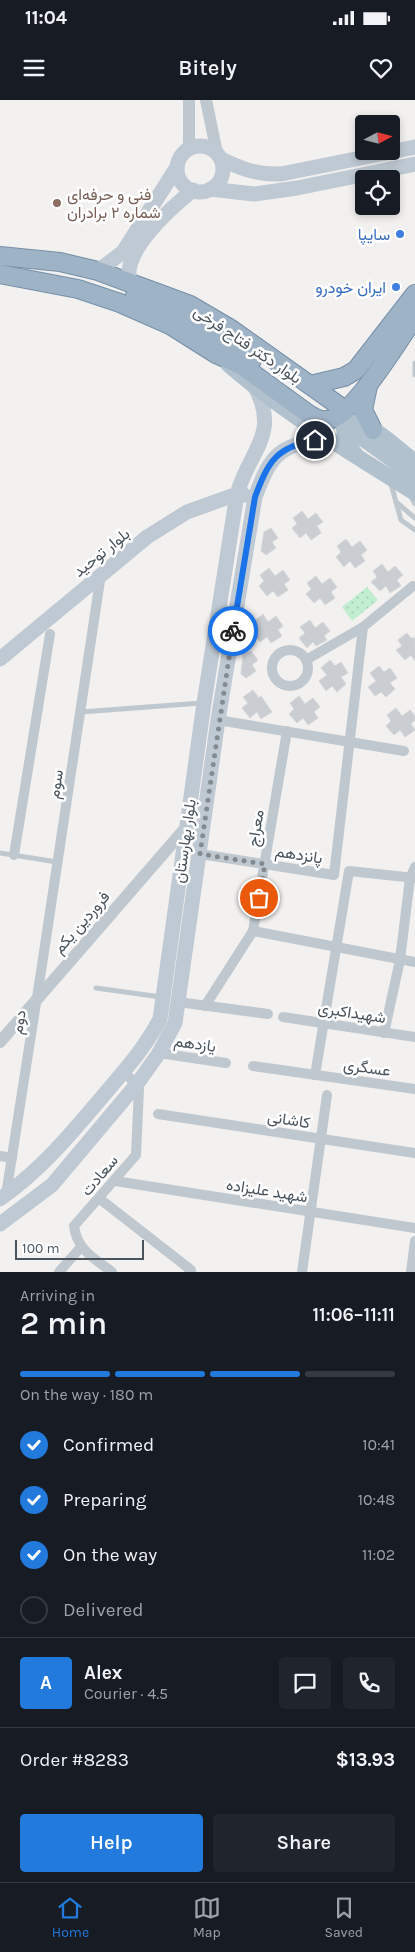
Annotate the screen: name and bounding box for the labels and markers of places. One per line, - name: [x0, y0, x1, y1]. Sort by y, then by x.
- place label: فنی و حرفه‌ای شماره ۲ برادران: [67, 185, 161, 223]
- marker: فنی و حرفه‌ای شماره ۲ برادران: [51, 197, 63, 209]
- place label: سایپا: [358, 225, 390, 246]
- marker: سایپا: [394, 228, 406, 240]
- place label: ایران خودرو: [315, 278, 386, 298]
- marker: ایران خودرو: [390, 281, 402, 293]
- pin: [294, 419, 336, 461]
- pin: [238, 877, 280, 919]

